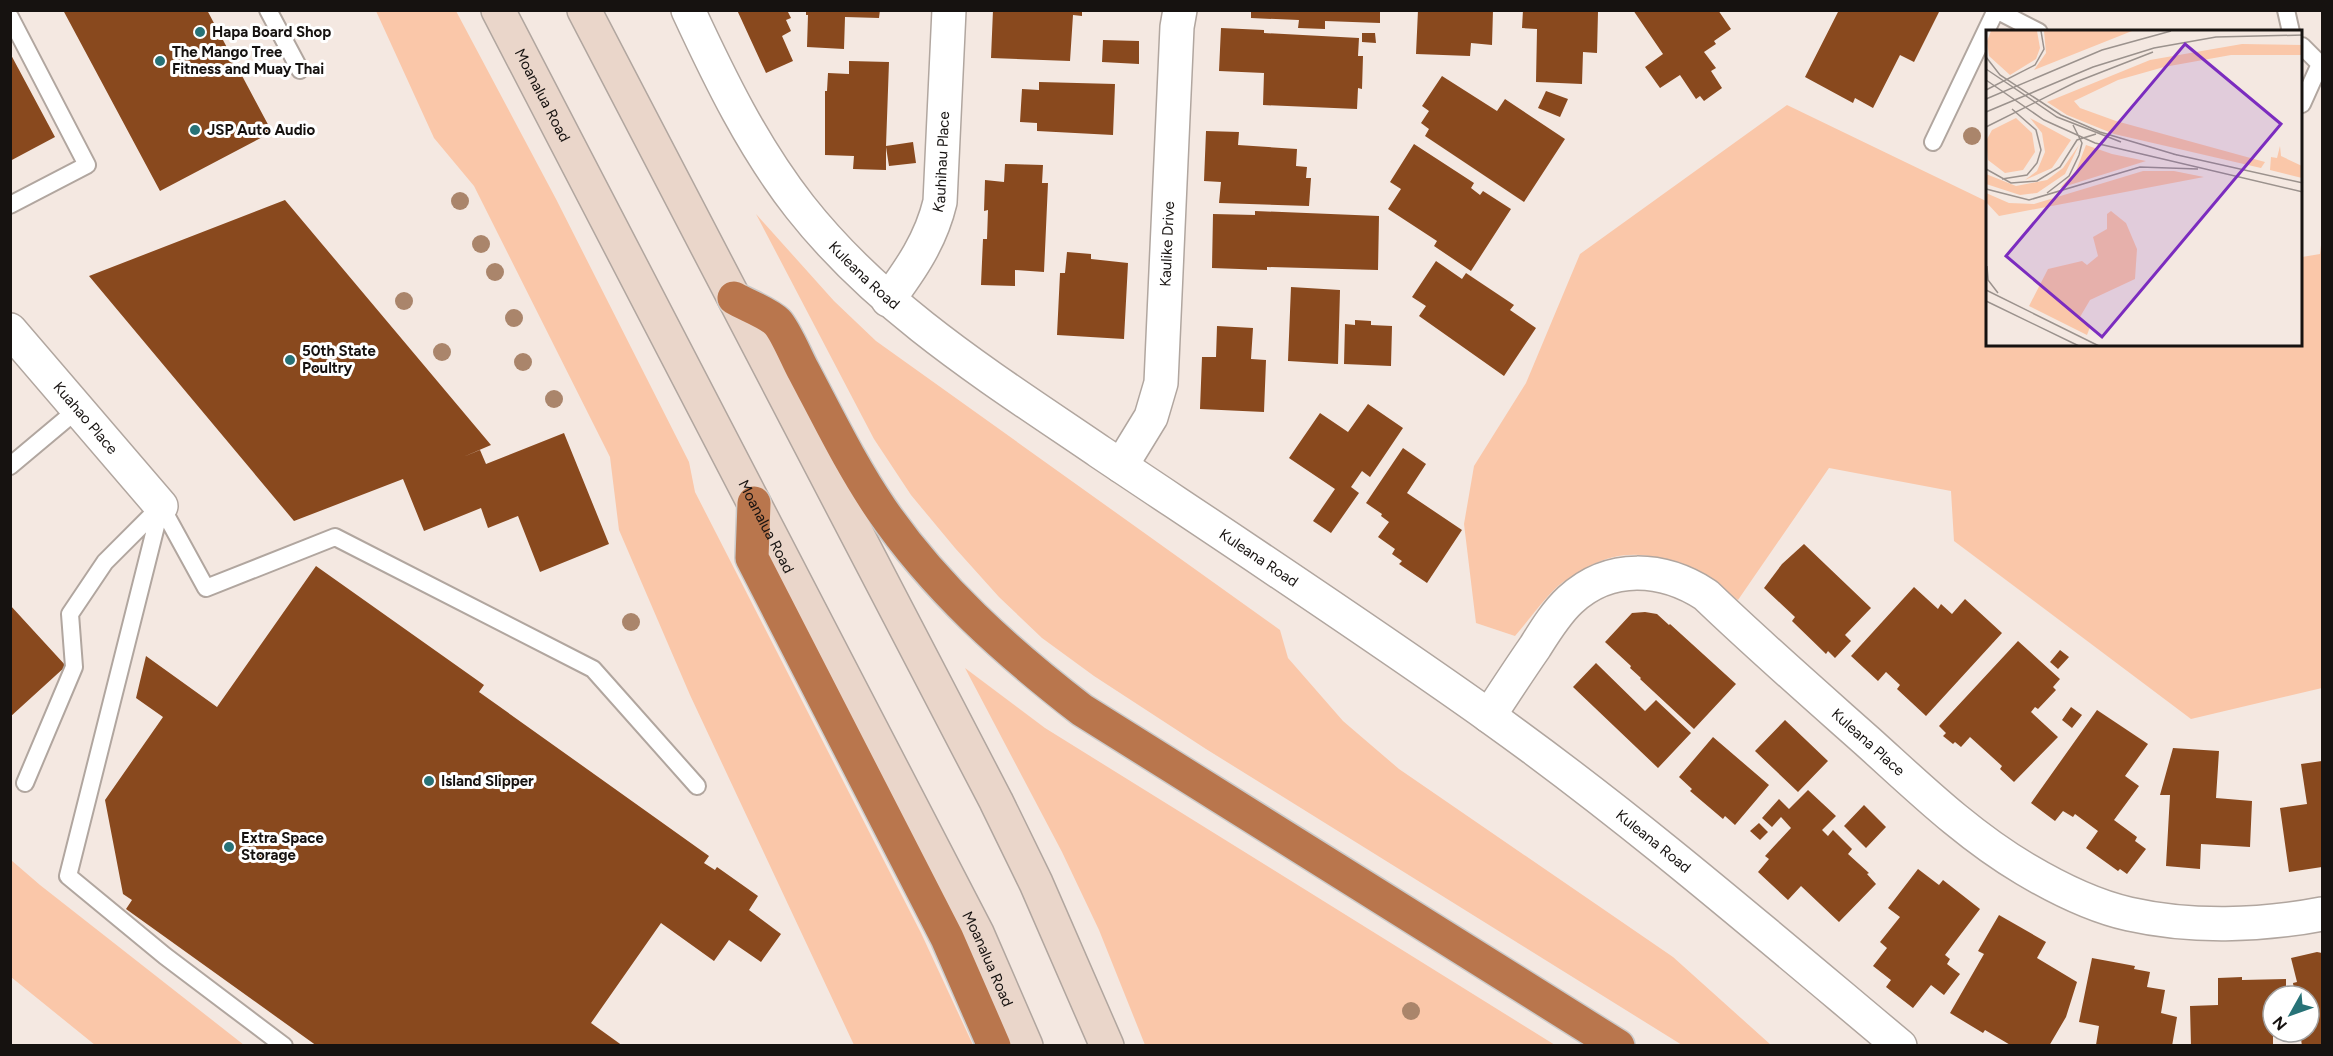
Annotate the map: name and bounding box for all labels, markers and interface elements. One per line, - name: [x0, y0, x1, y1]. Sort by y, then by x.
- place label: Hapa Board Shop: [212, 23, 331, 41]
- marker: Hapa Board Shop: [193, 25, 207, 39]
- inset map: [1986, 30, 2303, 346]
- place label: The Mango Tree Fitness and Muay Thai: [172, 43, 324, 78]
- street label: Moanalua Road: [511, 45, 574, 145]
- marker: The Mango Tree Fitness and Muay Thai: [153, 54, 167, 68]
- street label: Kauhihau Place: [929, 111, 953, 214]
- place label: JSP Auto Audio: [207, 121, 315, 139]
- marker: JSP Auto Audio: [188, 123, 202, 137]
- street label: Kaulike Drive: [1156, 201, 1178, 287]
- street label: Kuleana Road: [825, 238, 903, 313]
- place label: 50th State Poultry: [302, 342, 376, 377]
- marker: 50th State Poultry: [283, 353, 297, 367]
- street label: Kuahao Place: [50, 378, 122, 458]
- street label: Moanalua Road: [734, 477, 798, 576]
- street label: Kuleana Road: [1216, 525, 1302, 591]
- street label: Kuleana Place: [1828, 705, 1908, 780]
- place label: Island Slipper: [441, 772, 534, 790]
- marker: Island Slipper: [422, 774, 436, 788]
- street label: Kuleana Road: [1612, 806, 1695, 877]
- place label: Extra Space Storage: [241, 829, 324, 864]
- marker: Extra Space Storage: [222, 840, 236, 854]
- street label: Moanalua Road: [958, 908, 1017, 1009]
- north arrow: [2261, 984, 2321, 1044]
- text: N: [2269, 1012, 2291, 1034]

